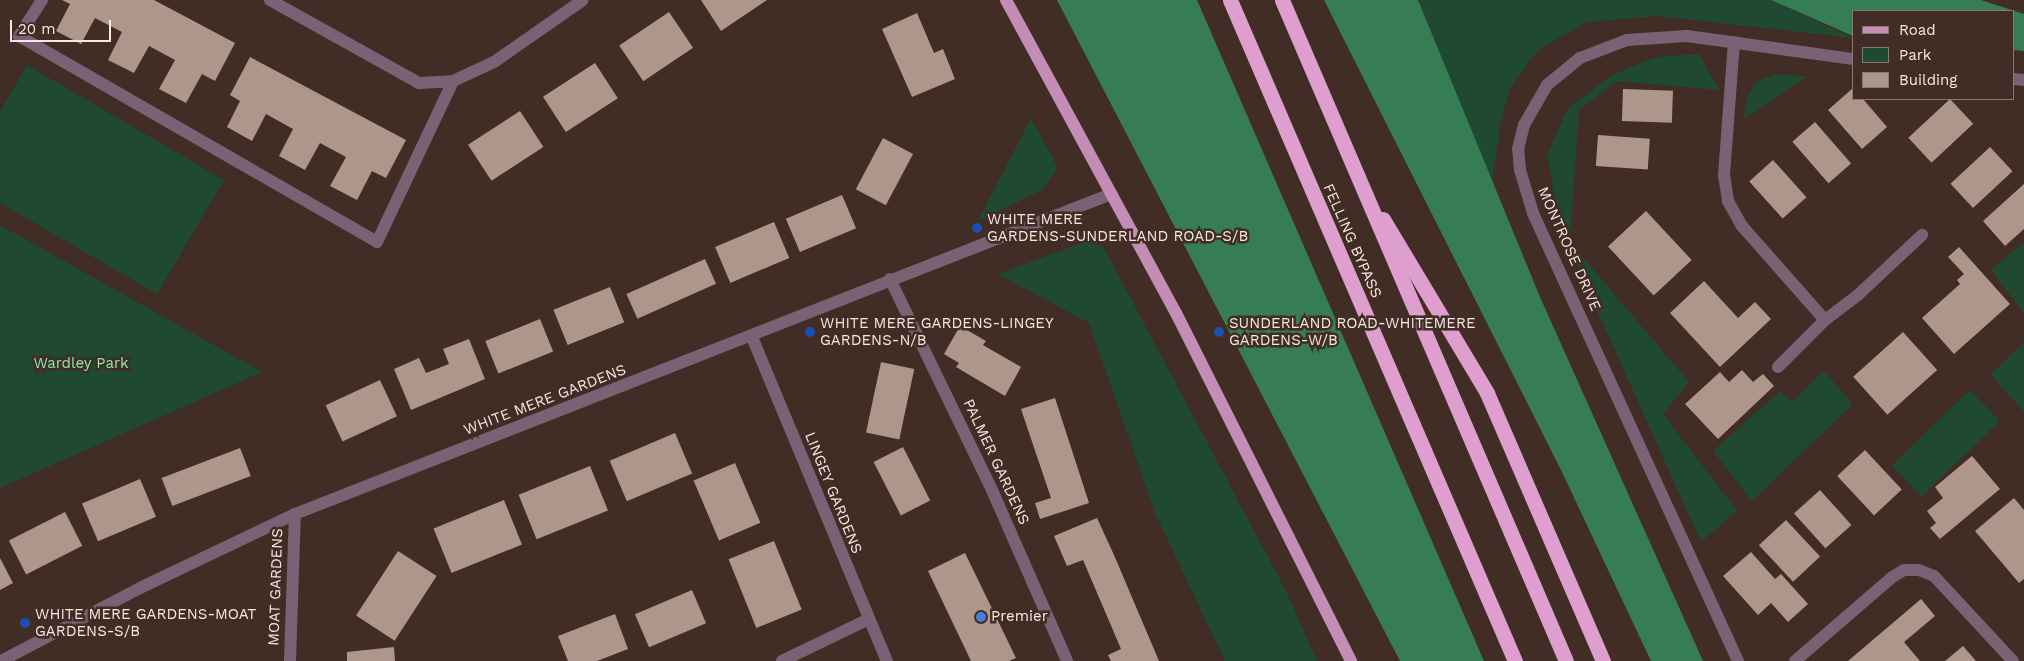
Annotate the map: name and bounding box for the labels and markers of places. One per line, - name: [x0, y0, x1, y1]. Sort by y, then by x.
- place label: WHITE MERE GARDENS-SUNDERLAND ROAD-S/B: [987, 210, 1248, 245]
- marker: WHITE MERE GARDENS-SUNDERLAND ROAD-S/B: [971, 222, 983, 234]
- place label: WHITE MERE GARDENS-LINGEY GARDENS-N/B: [820, 314, 1053, 349]
- place label: SUNDERLAND ROAD-WHITEMERE GARDENS-W/B: [1229, 314, 1475, 349]
- marker: WHITE MERE GARDENS-LINGEY GARDENS-N/B: [804, 326, 816, 338]
- marker: SUNDERLAND ROAD-WHITEMERE GARDENS-W/B: [1213, 326, 1225, 338]
- place label: WHITE MERE GARDENS-MOAT GARDENS-S/B: [35, 605, 256, 640]
- place label: Premier: [991, 608, 1048, 626]
- marker: Premier: [975, 611, 987, 623]
- marker: WHITE MERE GARDENS-MOAT GARDENS-S/B: [19, 617, 31, 629]

